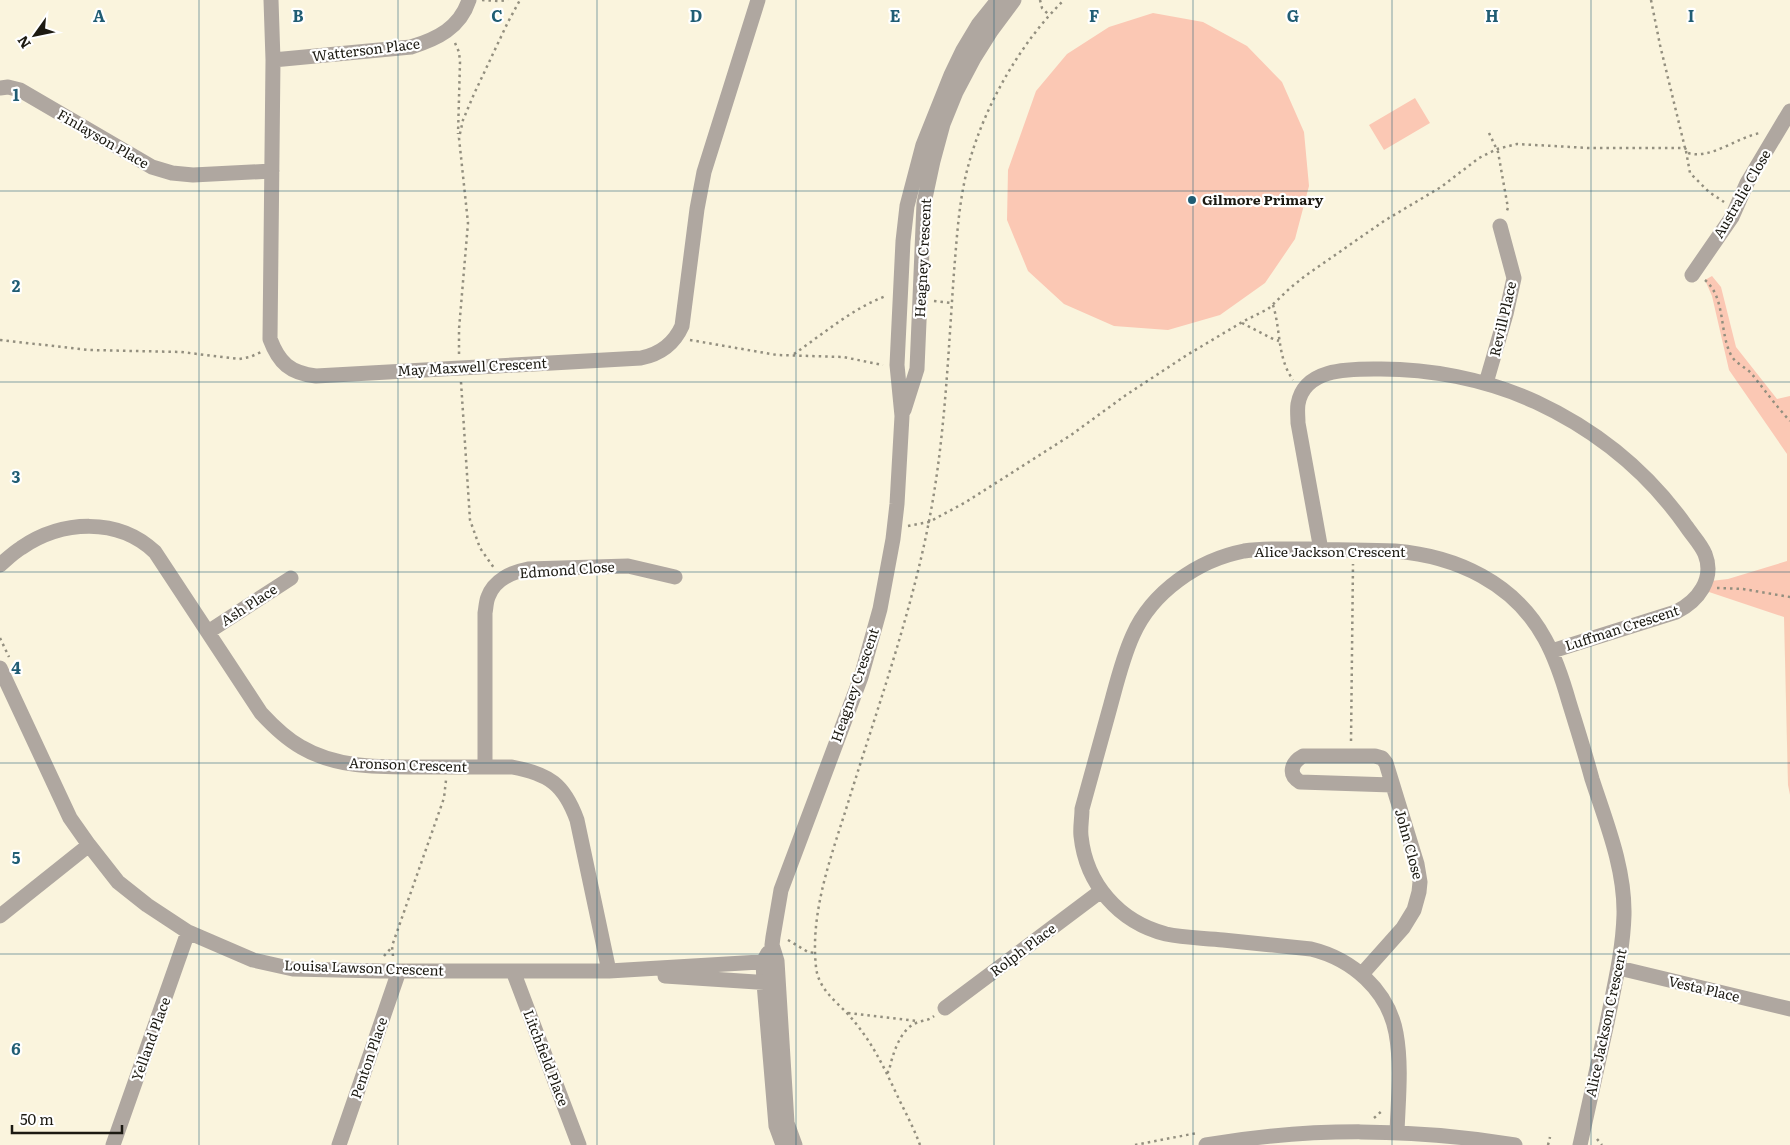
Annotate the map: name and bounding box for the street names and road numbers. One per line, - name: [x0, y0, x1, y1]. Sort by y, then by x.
- street label: Watterson Place: [311, 32, 421, 66]
- street label: Finlayson Place: [54, 104, 153, 173]
- street label: Australie Close: [1708, 145, 1775, 242]
- street label: Heagney Crescent: [909, 197, 935, 318]
- street label: Revill Place: [1484, 279, 1520, 358]
- street label: May Maxwell Crescent: [397, 352, 548, 380]
- street label: Alice Jackson Crescent: [1254, 541, 1406, 561]
- street label: Edmond Close: [519, 556, 615, 582]
- street label: Ash Place: [216, 578, 281, 630]
- street label: Luffman Crescent: [1562, 599, 1682, 655]
- street label: Heagney Crescent: [825, 625, 883, 744]
- street label: Aronson Crescent: [349, 752, 468, 776]
- street label: John Close: [1391, 806, 1429, 881]
- street label: Rolph Place: [985, 918, 1059, 981]
- street label: Alice Jackson Crescent: [1580, 946, 1631, 1099]
- street label: Louisa Lawson Crescent: [284, 954, 445, 980]
- street label: Vesta Place: [1666, 970, 1742, 1006]
- street label: Yelland Place: [126, 994, 174, 1083]
- street label: Litchfield Place: [519, 1007, 574, 1109]
- street label: Penton Place: [345, 1014, 391, 1101]

